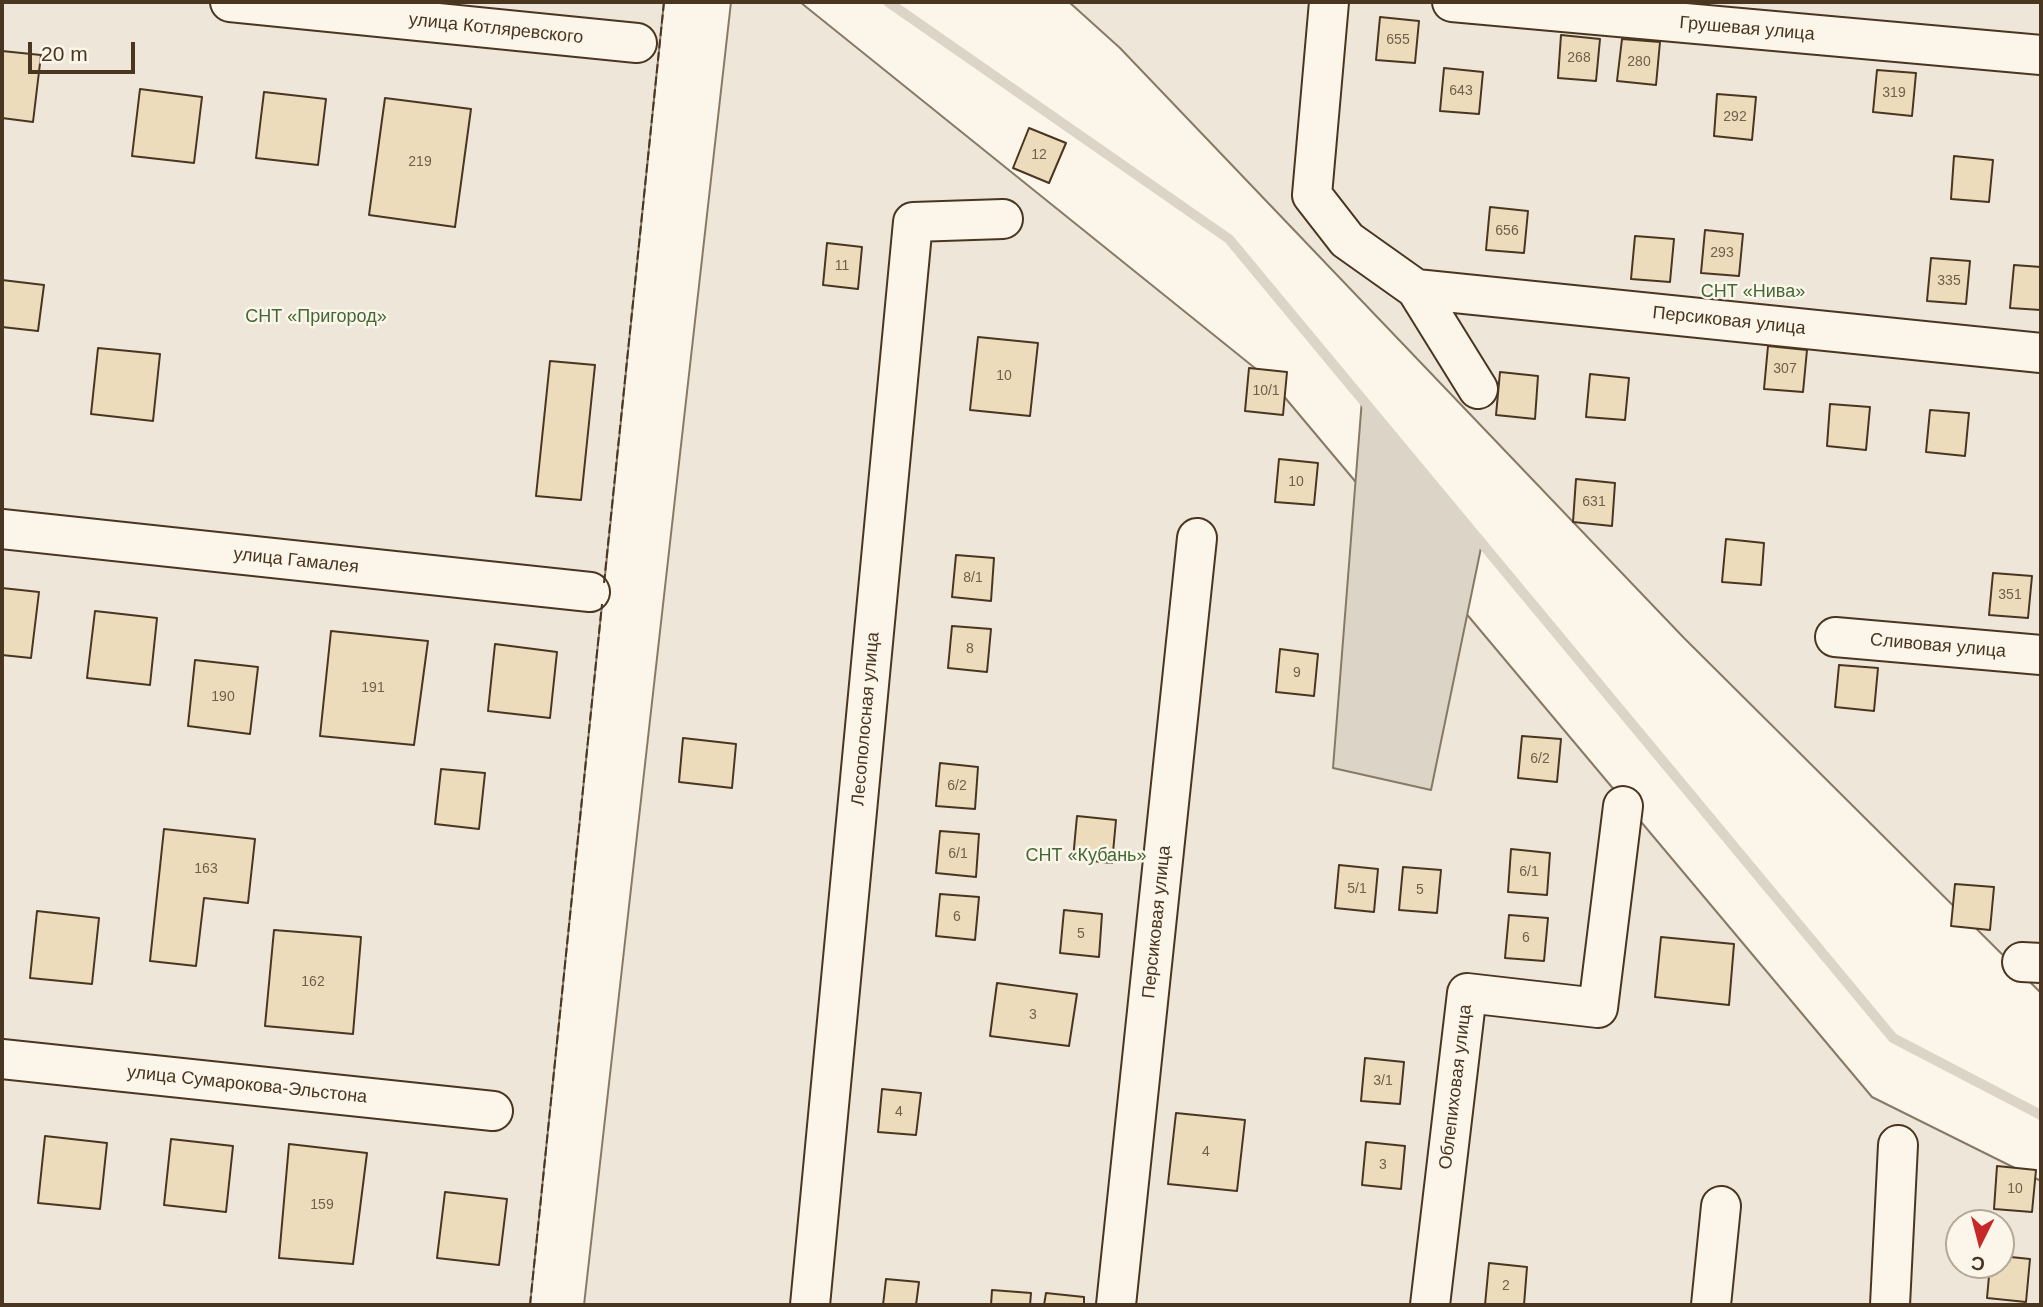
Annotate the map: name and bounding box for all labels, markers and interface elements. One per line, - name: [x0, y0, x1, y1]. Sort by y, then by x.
- street label: улица Котляревского: [408, 9, 584, 49]
- street label: Грушевая улица: [1679, 12, 1815, 46]
- scale bar: [32, 28, 138, 72]
- house number: 655: [1386, 32, 1410, 48]
- text: 20 m: [41, 42, 88, 65]
- house number: 268: [1567, 50, 1591, 66]
- house number: 280: [1627, 54, 1651, 70]
- house number: 643: [1449, 83, 1473, 99]
- house number: 319: [1882, 85, 1906, 101]
- house number: 292: [1723, 109, 1747, 125]
- house number: 12: [1031, 147, 1047, 163]
- house number: 219: [408, 154, 432, 170]
- house number: 656: [1495, 223, 1519, 239]
- house number: 293: [1710, 245, 1734, 261]
- house number: 11: [835, 258, 849, 274]
- house number: 335: [1937, 273, 1961, 289]
- park label: СНТ «Нива»: [1701, 281, 1805, 303]
- street label: Персиковая улица: [1651, 302, 1807, 340]
- park label: СНТ «Пригород»: [245, 306, 387, 328]
- house number: 307: [1773, 361, 1797, 377]
- house number: 10: [996, 368, 1012, 384]
- house number: 10/1: [1252, 383, 1280, 399]
- house number: 10: [1288, 474, 1304, 490]
- house number: 631: [1582, 494, 1606, 510]
- street label: улица Гамалея: [232, 544, 360, 578]
- house number: 8/1: [963, 570, 983, 586]
- house number: 351: [1998, 587, 2022, 603]
- street label: Сливовая улица: [1869, 629, 2007, 663]
- street label: Лесополосная улица: [848, 631, 884, 807]
- house number: 8: [966, 641, 974, 657]
- house number: 9: [1293, 665, 1301, 681]
- house number: 191: [361, 680, 385, 696]
- house number: 190: [211, 689, 235, 705]
- house number: 6/2: [1530, 751, 1550, 767]
- house number: 6/2: [947, 778, 967, 794]
- street label: Персиковая улица: [1138, 844, 1176, 1000]
- park label: СНТ «Кубань»: [1026, 845, 1146, 867]
- house number: 6/1: [948, 846, 968, 862]
- house number: 163: [194, 861, 218, 877]
- house number: 6/1: [1519, 864, 1539, 880]
- house number: 5/1: [1347, 881, 1367, 897]
- house number: 5: [1416, 882, 1424, 898]
- house number: 6: [953, 909, 961, 925]
- house number: 5: [1077, 926, 1085, 942]
- house number: 6: [1522, 930, 1530, 946]
- house number: 162: [301, 974, 325, 990]
- street label: Облепиховая улица: [1435, 1003, 1477, 1171]
- house number: 3: [1029, 1007, 1037, 1023]
- street label: улица Сумарокова-Эльстона: [126, 1062, 368, 1108]
- house number: 3/1: [1373, 1073, 1393, 1089]
- house number: 4: [895, 1104, 903, 1120]
- house number: 4: [1202, 1144, 1210, 1160]
- house number: 3: [1379, 1157, 1387, 1173]
- house number: 10: [2007, 1181, 2023, 1197]
- house number: 159: [310, 1197, 334, 1213]
- north arrow: [1945, 1209, 2015, 1279]
- text: С: [1970, 1252, 1986, 1275]
- house number: 2: [1502, 1278, 1510, 1294]

